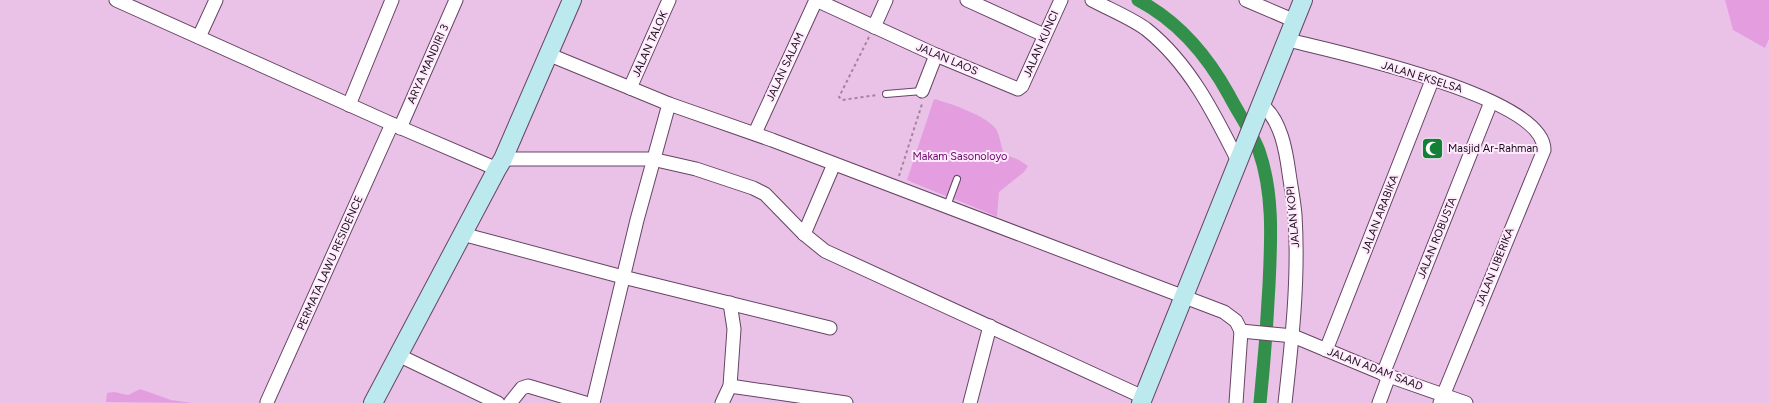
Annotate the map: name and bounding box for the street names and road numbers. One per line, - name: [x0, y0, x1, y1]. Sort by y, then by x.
- street label: JALAN TALOK: [630, 9, 671, 79]
- street label: JALAN KUNCI: [1021, 9, 1061, 79]
- street label: ARYA MANDIRI 3: [405, 22, 451, 106]
- street label: JALAN SALAM: [763, 31, 807, 103]
- street label: JALAN LAOS: [914, 40, 980, 78]
- street label: JALAN EKSELSA: [1380, 59, 1465, 96]
- street label: JALAN ARABIKA: [1359, 172, 1401, 255]
- street label: JALAN KOPI: [1284, 185, 1302, 249]
- street label: PERMATA LAWU RESIDENCE: [294, 194, 366, 332]
- street label: JALAN ROBUSTA: [1415, 195, 1460, 281]
- street label: JALAN LIBERIKA: [1473, 225, 1517, 308]
- street label: JALAN ADAM SAAD: [1325, 345, 1425, 393]

